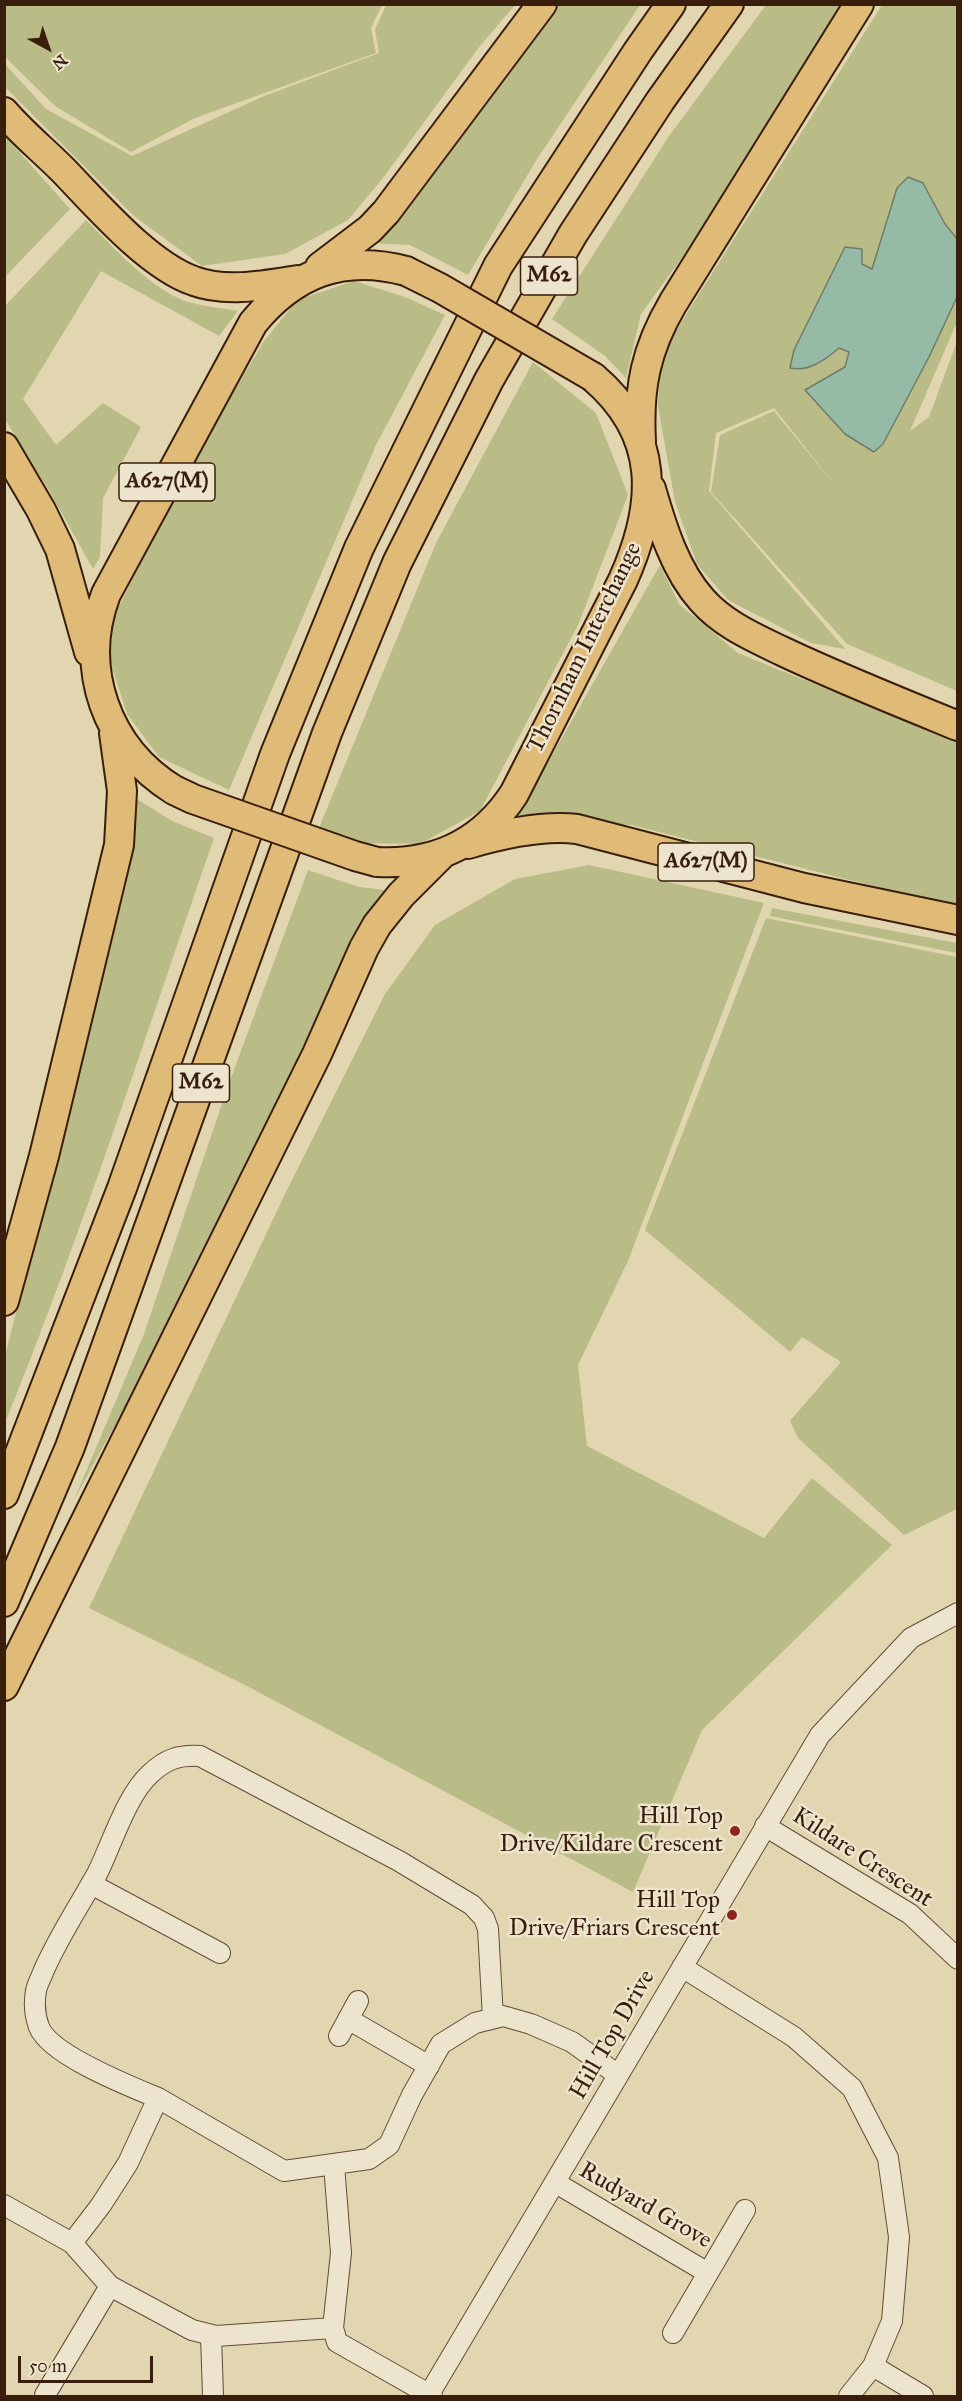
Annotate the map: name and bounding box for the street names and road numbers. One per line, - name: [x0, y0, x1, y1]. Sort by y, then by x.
- road number: M62: [520, 257, 578, 295]
- road number: A627(M): [119, 463, 215, 501]
- street label: Thornham Interchange: [521, 538, 649, 758]
- road number: A627(M): [658, 843, 754, 881]
- road number: M62: [172, 1064, 230, 1102]
- street label: Kildare Crescent: [786, 1802, 938, 1914]
- street label: Hill Top Drive: [564, 1965, 662, 2105]
- street label: Rudyard Grove: [574, 2156, 716, 2256]

